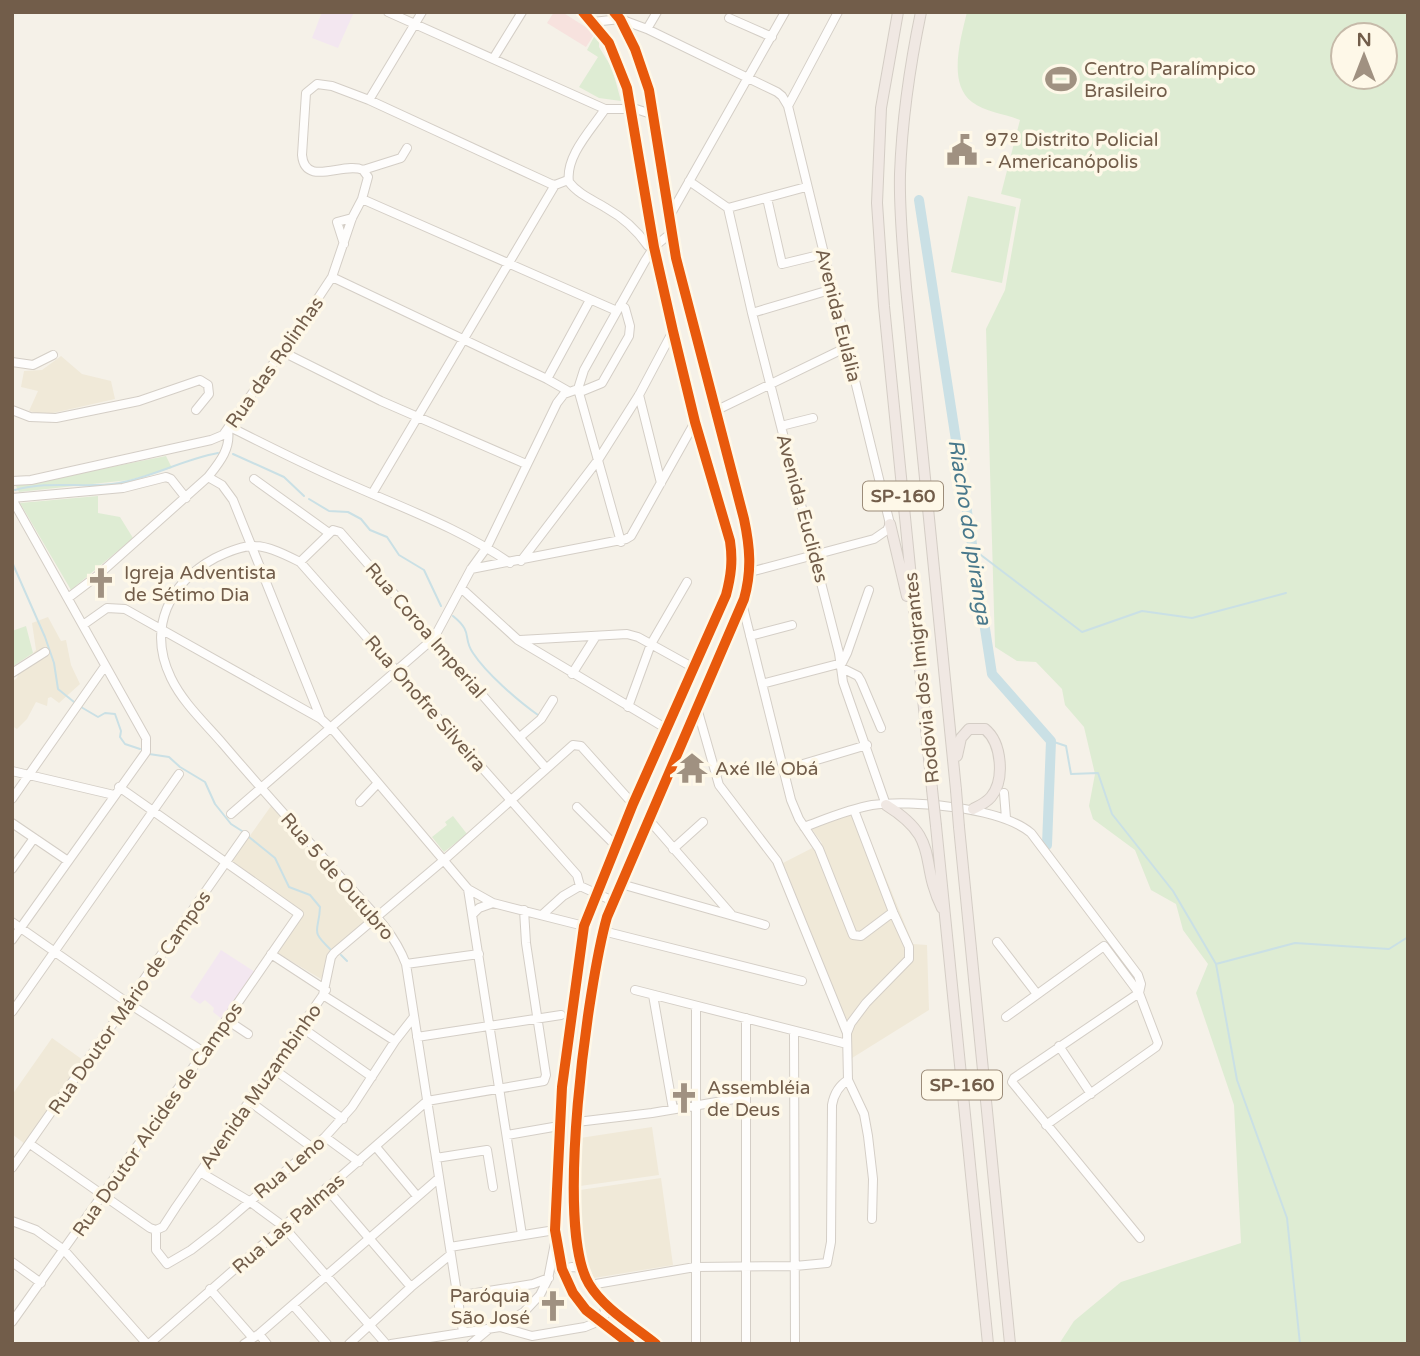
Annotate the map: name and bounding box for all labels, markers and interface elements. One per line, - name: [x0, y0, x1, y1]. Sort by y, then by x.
- north arrow: [1329, 21, 1399, 91]
- text: N: [1356, 29, 1372, 51]
- place label: Centro Paralímpico Brasileiro: [1084, 58, 1256, 102]
- sports icon: Centro Paralímpico Brasileiro: [1044, 62, 1078, 96]
- place label: 97º Distrito Policial - Americanópolis: [985, 129, 1158, 173]
- public building icon: 97º Distrito Policial - Americanópolis: [945, 133, 979, 167]
- street label: Avenida Eulália: [811, 246, 865, 384]
- street label: Rua das Rolinhas: [221, 293, 328, 432]
- street label: Avenida Euclides: [772, 432, 832, 585]
- water label: Riacho do Ipiranga: [942, 437, 997, 628]
- road number: SP-160: [863, 482, 943, 510]
- street label: Rua Coroa Imperial: [360, 558, 490, 703]
- place label: Igreja Adventista de Sétimo Dia: [124, 562, 276, 606]
- church icon: Igreja Adventista de Sétimo Dia: [84, 566, 118, 600]
- street label: Rodovia dos Imigrantes: [900, 571, 944, 785]
- street label: Rua Onofre Silveira: [360, 631, 490, 776]
- temple icon: Axé Ilé Obá: [675, 751, 709, 785]
- place label: Axé Ilé Obá: [715, 758, 818, 780]
- street label: Rua 5 de Outubro: [276, 809, 399, 945]
- street label: Rua Doutor Mário de Campos: [44, 887, 216, 1119]
- street label: Rua Doutor Alcides de Campos: [68, 998, 247, 1241]
- street label: Avenida Muzambinho: [195, 1000, 326, 1173]
- road number: SP-160: [922, 1070, 1002, 1100]
- place label: Assembléia de Deus: [707, 1077, 811, 1121]
- church icon: Assembléia de Deus: [667, 1081, 701, 1115]
- street label: Rua Leno: [250, 1132, 329, 1204]
- street label: Rua Las Palmas: [228, 1169, 349, 1278]
- place label: Paróquia São José: [450, 1285, 530, 1329]
- church icon: Paróquia São José: [536, 1289, 570, 1323]

